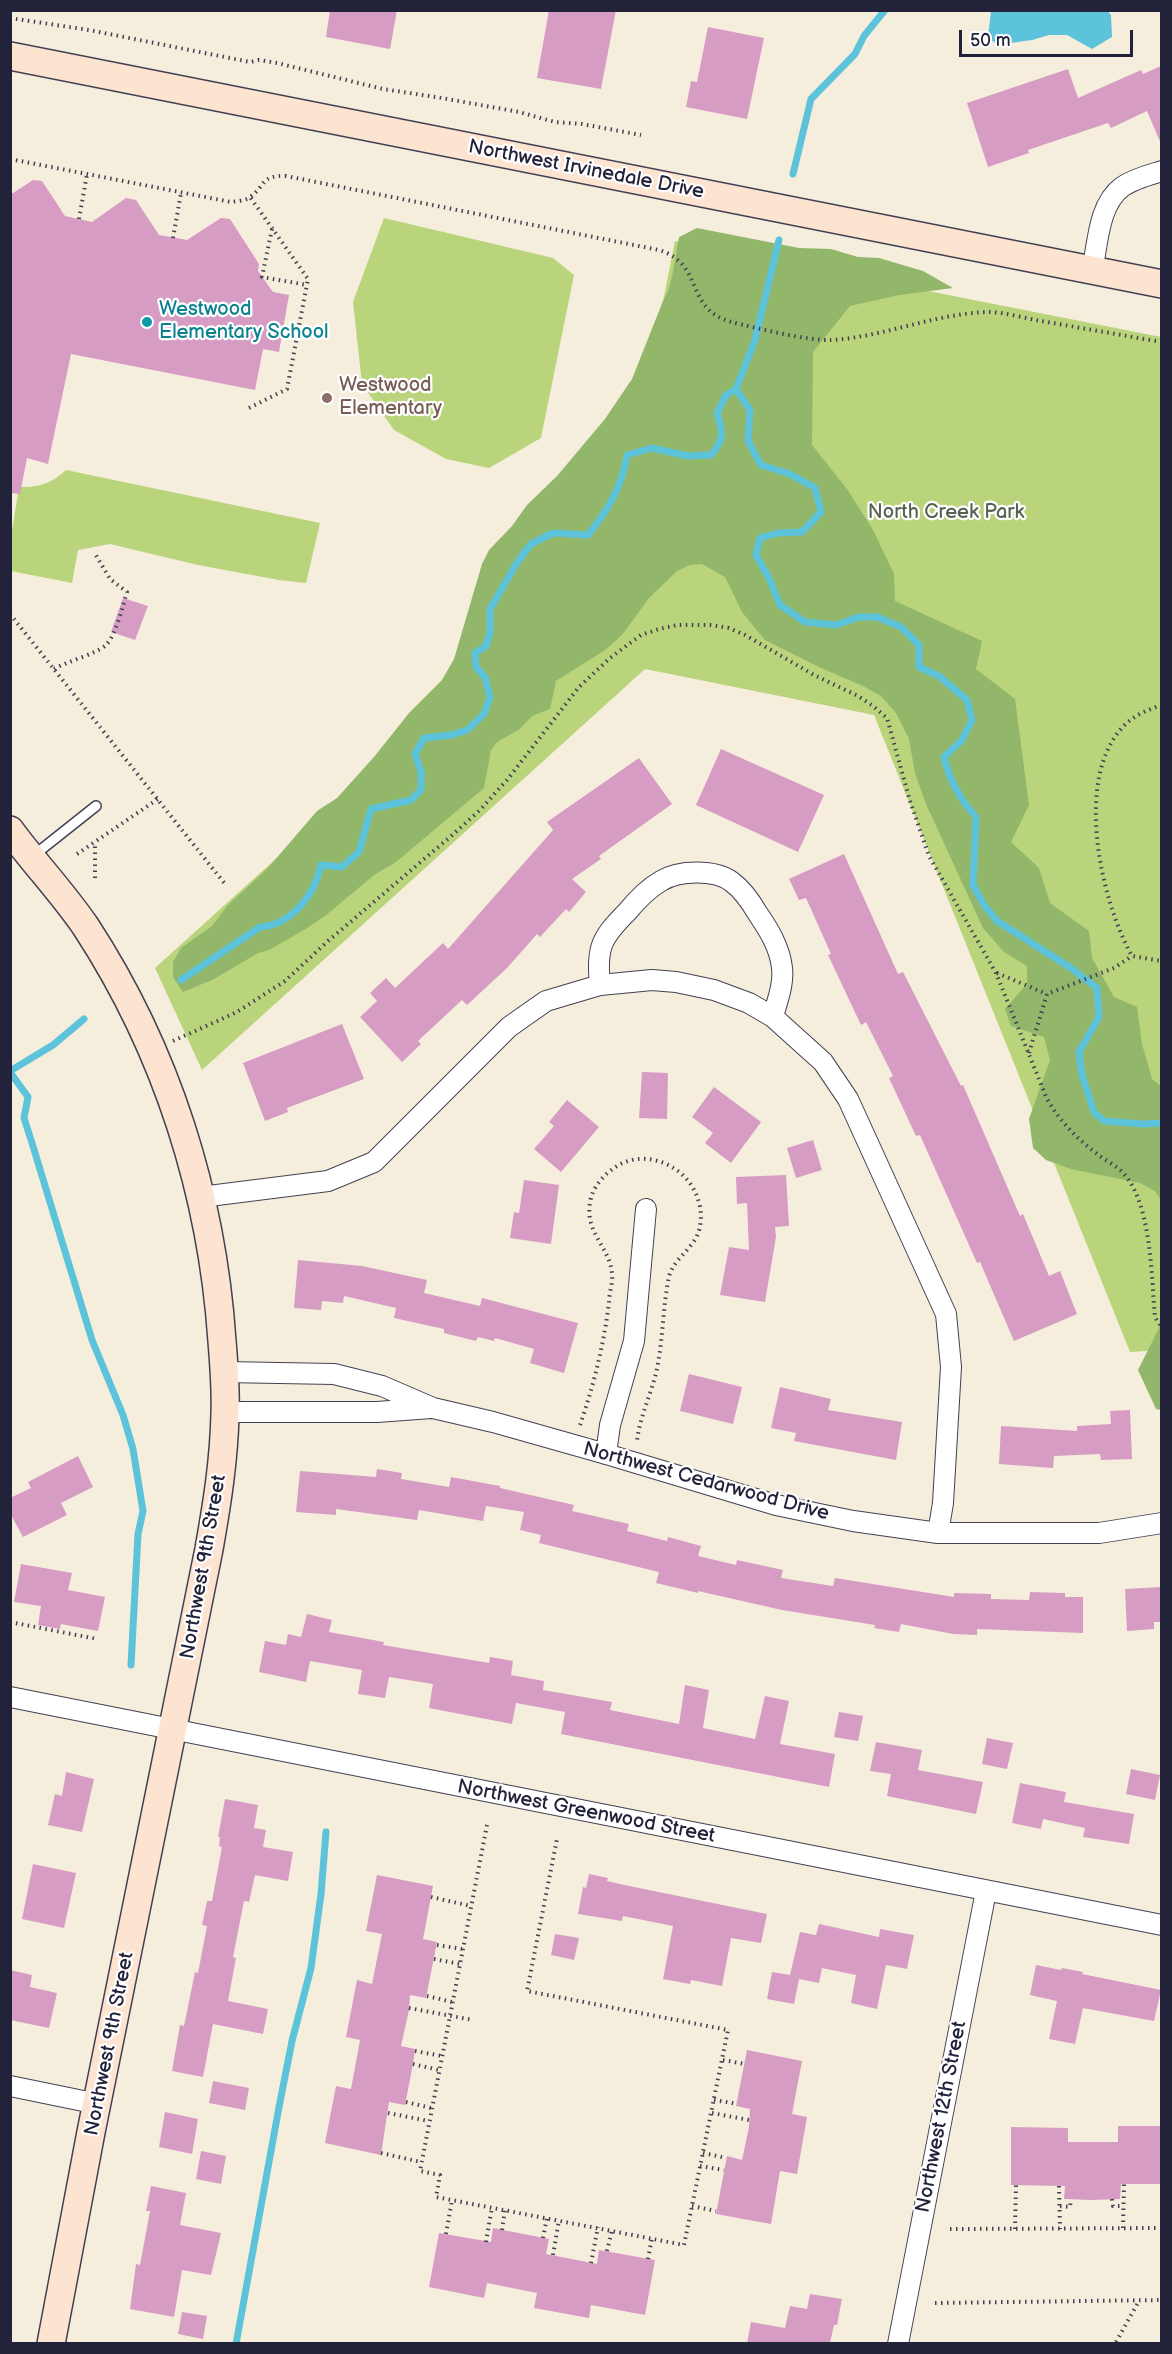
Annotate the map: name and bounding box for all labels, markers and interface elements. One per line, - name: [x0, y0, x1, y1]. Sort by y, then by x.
- scale bar: [962, 18, 1136, 56]
- text: 50 m: [970, 30, 1011, 51]
- street label: Northwest Irvinedale Drive: [466, 135, 706, 205]
- place label: Westwood Elementary School: [159, 298, 329, 345]
- marker: Westwood Elementary School: [140, 315, 154, 329]
- place label: Westwood Elementary: [339, 374, 442, 421]
- marker: Westwood Elementary: [320, 391, 334, 405]
- park label: North Creek Park: [868, 501, 1024, 525]
- street label: Northwest Cedarwood Drive: [581, 1438, 831, 1526]
- street label: Northwest 9th Street: [176, 1473, 232, 1661]
- street label: Northwest Greenwood Street: [455, 1775, 717, 1849]
- street label: Northwest 9th Street: [80, 1950, 140, 2138]
- street label: Northwest 12th Street: [912, 2019, 972, 2215]

